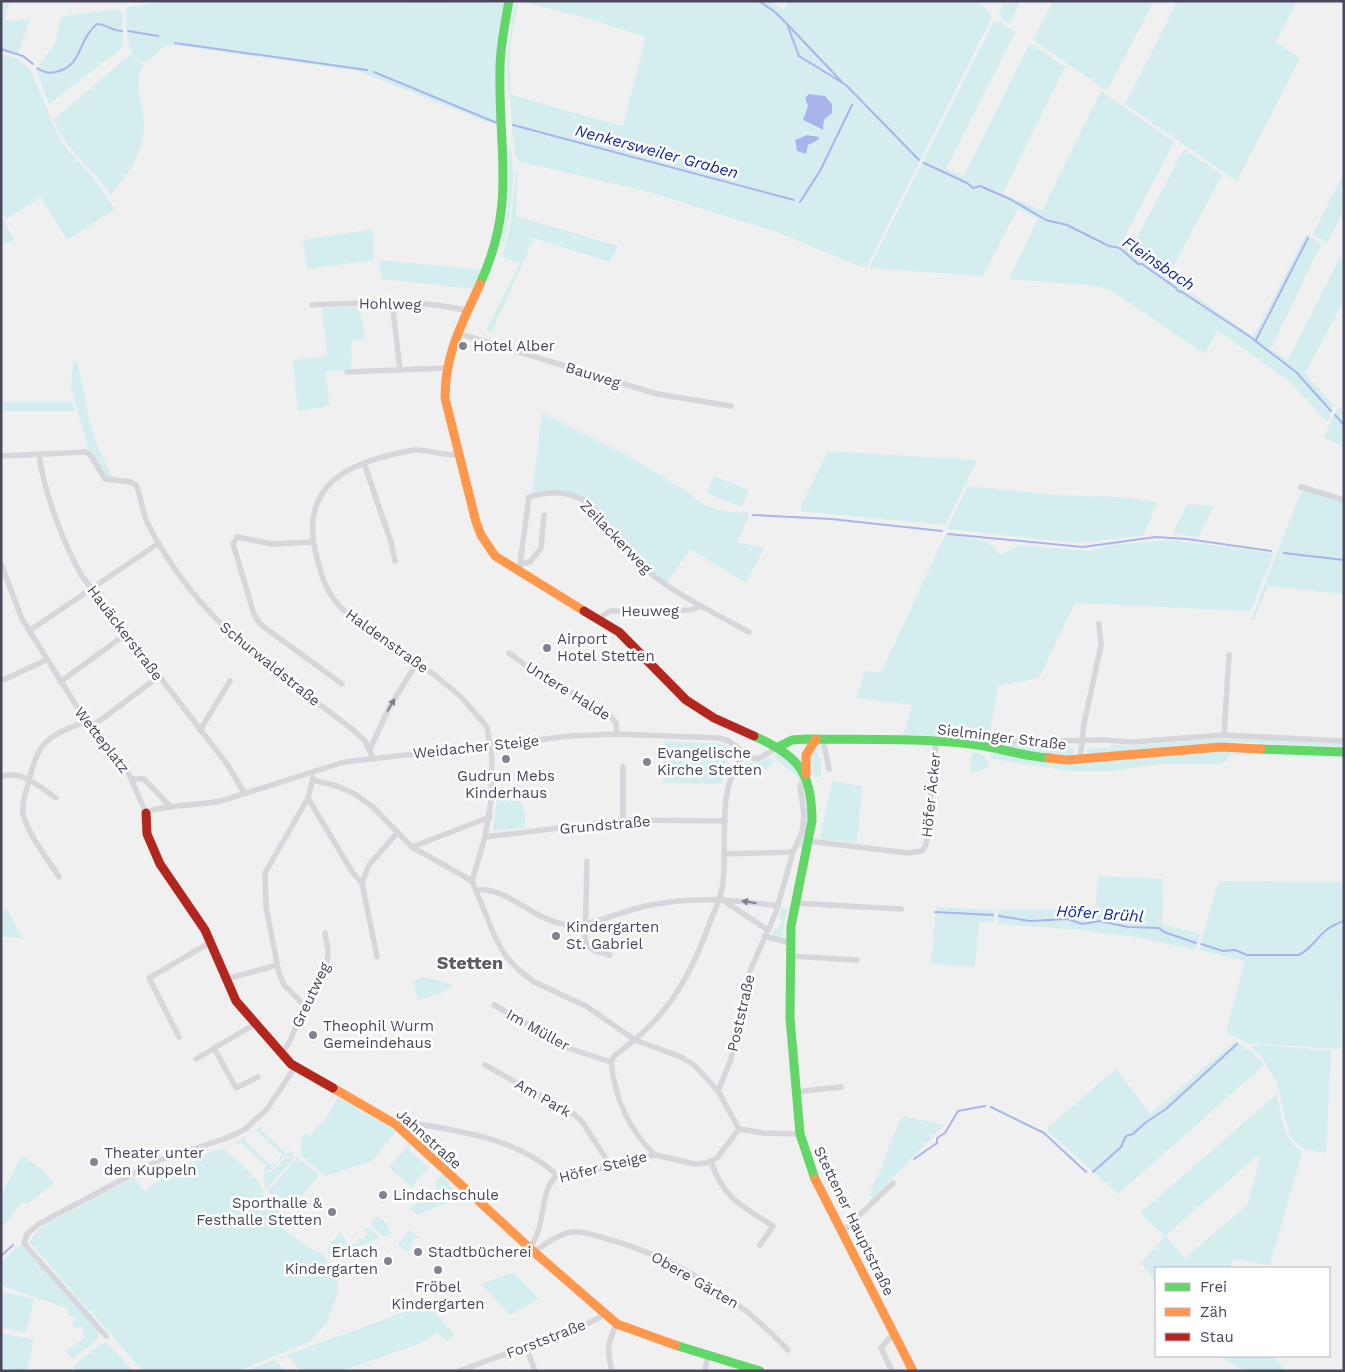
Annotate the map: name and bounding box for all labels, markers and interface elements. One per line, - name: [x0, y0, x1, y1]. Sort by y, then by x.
- water label: Nenkersweiler Graben: [573, 121, 741, 182]
- water label: Fleinsbach: [1119, 232, 1198, 294]
- street label: Hohlweg: [359, 294, 421, 314]
- place label: Hotel Alber: [473, 337, 555, 355]
- marker: Hotel Alber: [457, 340, 469, 352]
- street label: Bauweg: [563, 358, 623, 392]
- street label: Zeilackerweg: [576, 497, 656, 577]
- street label: Hauäckerstraße: [83, 582, 167, 684]
- street label: Heuweg: [621, 601, 679, 621]
- street label: Haldenstraße: [342, 605, 432, 677]
- street label: Schurwaldstraße: [216, 618, 324, 710]
- place label: Airport Hotel Stetten: [557, 630, 655, 665]
- marker: Airport Hotel Stetten: [541, 642, 553, 654]
- street label: Untere Halde: [522, 658, 614, 724]
- one-way arrow: [387, 698, 395, 712]
- street label: Wetteplatz: [71, 703, 133, 777]
- street label: Sielminger Straße: [936, 720, 1068, 754]
- street label: Weidacher Steige: [412, 731, 540, 763]
- place label: Evangelische Kirche Stetten: [657, 744, 762, 779]
- street label: Höfer Äcker: [918, 752, 944, 838]
- marker: Gudrun Mebs Kinderhaus: [500, 753, 512, 765]
- marker: Evangelische Kirche Stetten: [641, 756, 653, 768]
- place label: Gudrun Mebs Kinderhaus: [457, 767, 555, 802]
- street label: Grundstraße: [559, 812, 651, 838]
- one-way arrow: [740, 898, 756, 906]
- water label: Höfer Brühl: [1056, 901, 1144, 926]
- place label: Kindergarten St. Gabriel: [566, 918, 659, 953]
- marker: Kindergarten St. Gabriel: [550, 930, 562, 942]
- district label: Stetten: [437, 952, 503, 973]
- street label: Greutweg: [288, 960, 334, 1030]
- street label: Poststraße: [723, 973, 759, 1053]
- street label: Im Müller: [503, 1005, 573, 1055]
- place label: Theophil Wurm Gemeindehaus: [323, 1017, 434, 1052]
- marker: Theophil Wurm Gemeindehaus: [307, 1029, 319, 1041]
- street label: Am Park: [512, 1075, 575, 1121]
- street label: Jahnstraße: [393, 1105, 465, 1173]
- street label: Stettener Hauptstraße: [810, 1143, 898, 1299]
- place label: Theater unter den Kuppeln: [104, 1144, 204, 1179]
- street label: Höfer Steige: [557, 1147, 649, 1187]
- marker: Theater unter den Kuppeln: [88, 1156, 100, 1168]
- place label: Lindachschule: [393, 1186, 499, 1204]
- marker: Lindachschule: [377, 1189, 389, 1201]
- place label: Sporthalle & Festhalle Stetten: [196, 1194, 323, 1229]
- marker: Sporthalle & Festhalle Stetten: [326, 1206, 338, 1218]
- place label: Erlach Kindergarten: [285, 1243, 378, 1278]
- place label: Stadtbücherei: [428, 1243, 532, 1261]
- marker: Stadtbücherei: [412, 1246, 424, 1258]
- street label: Obere Gärten: [648, 1248, 742, 1312]
- marker: Erlach Kindergarten: [382, 1255, 394, 1267]
- marker: Fröbel Kindergarten: [432, 1264, 444, 1276]
- legend: [1155, 1267, 1330, 1357]
- place label: Fröbel Kindergarten: [391, 1278, 485, 1313]
- text: Frei: [1200, 1278, 1227, 1296]
- text: Zäh: [1200, 1303, 1227, 1321]
- street label: Forststraße: [504, 1316, 588, 1362]
- text: Stau: [1200, 1328, 1234, 1346]

